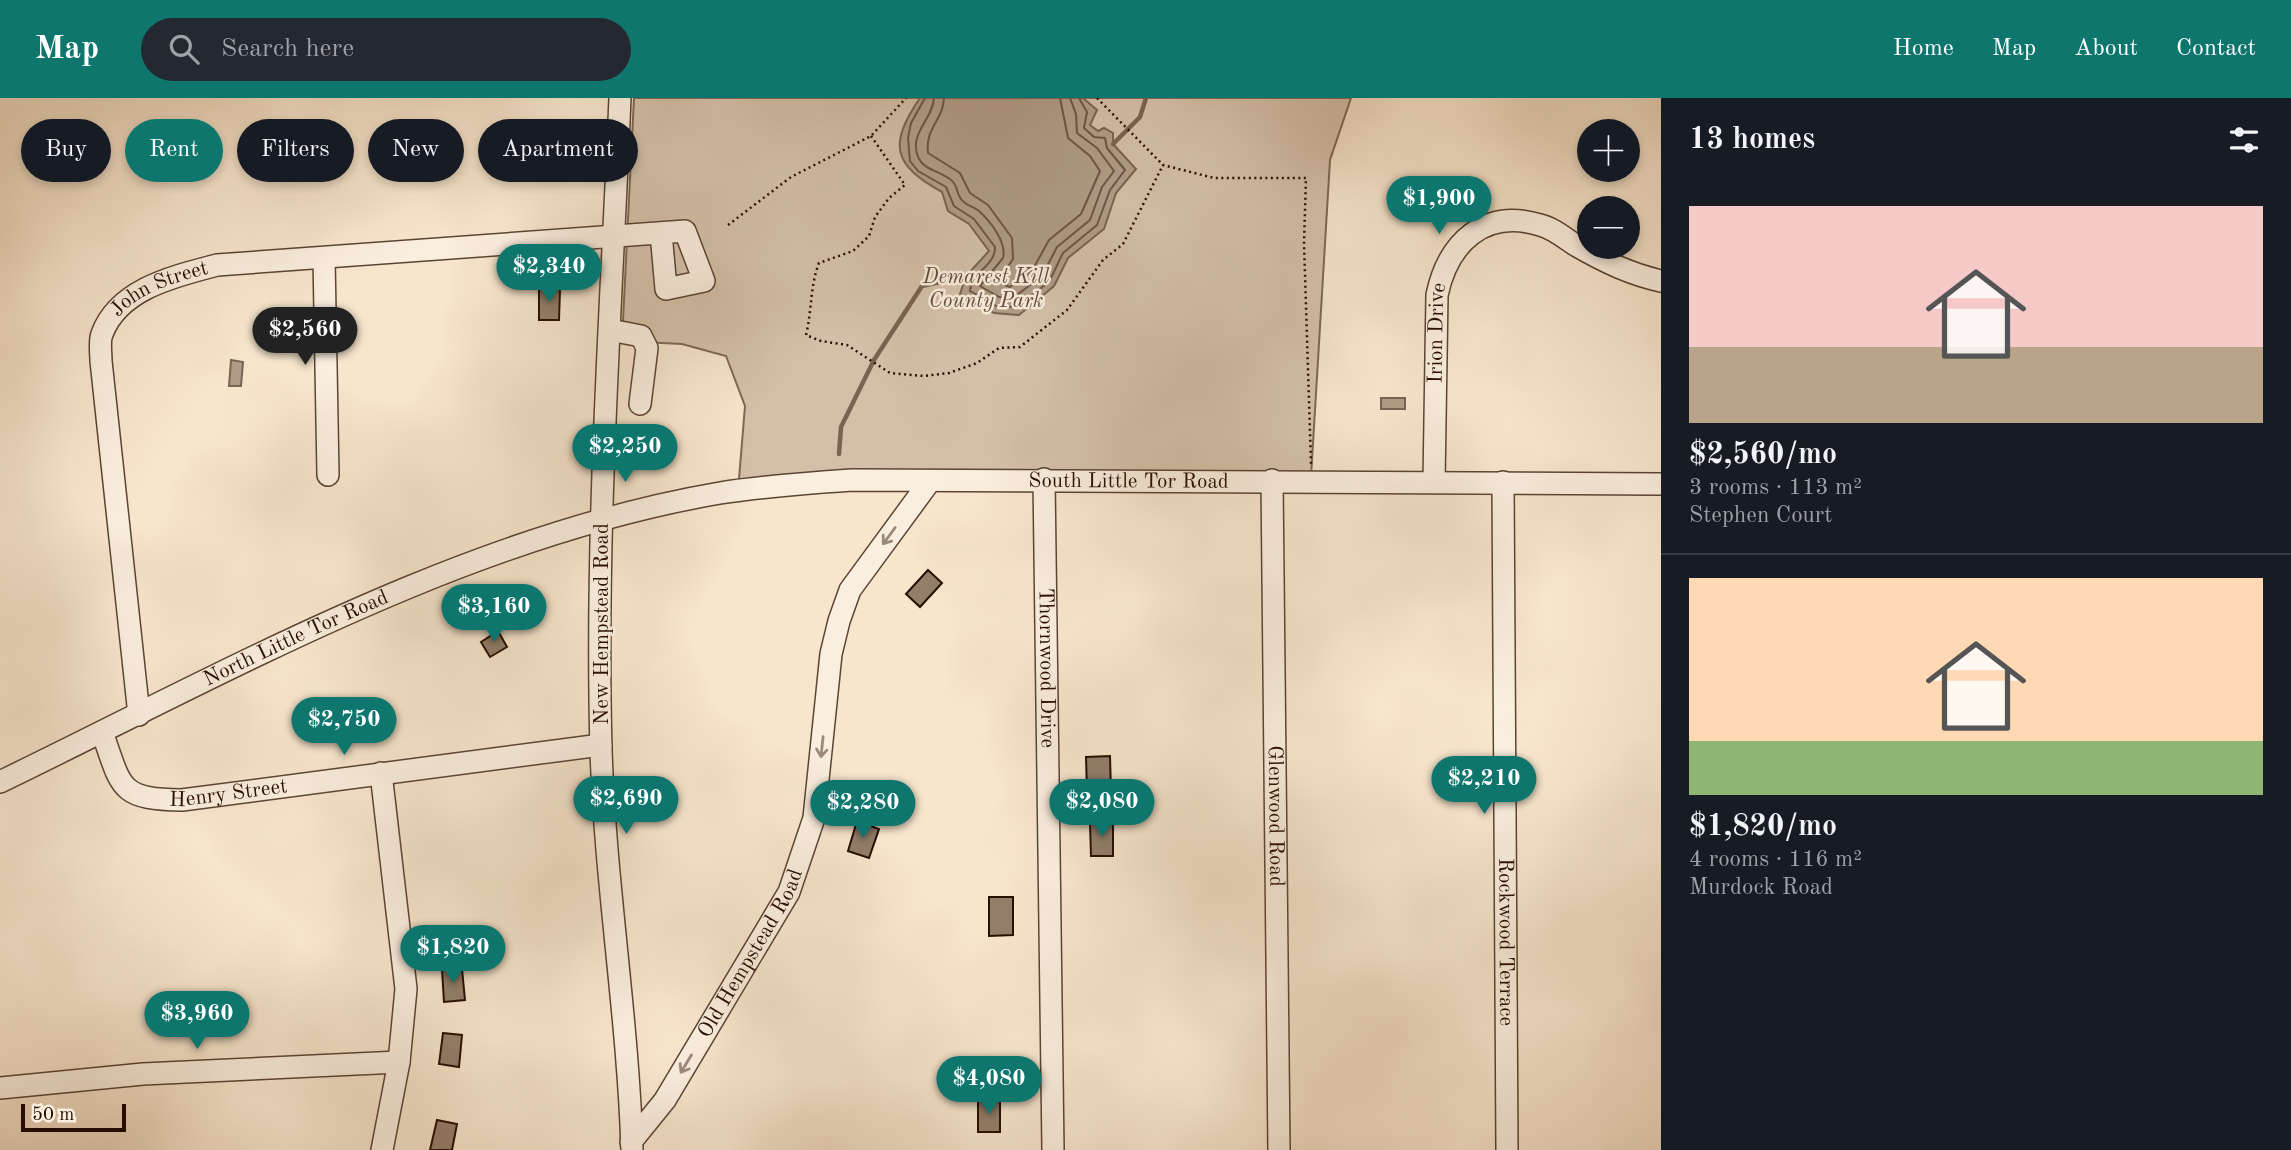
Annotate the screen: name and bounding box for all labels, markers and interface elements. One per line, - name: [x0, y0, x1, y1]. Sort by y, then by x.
- search box: [141, 18, 631, 81]
- icon: search: [165, 30, 203, 68]
- text: Map: [35, 33, 99, 66]
- text: Search here: [221, 36, 354, 62]
- text: Home: [1893, 37, 1954, 61]
- text: Map: [1992, 37, 2036, 61]
- text: About: [2074, 37, 2138, 61]
- text: Contact: [2176, 37, 2256, 61]
- chip: Buy: [21, 119, 111, 182]
- chip: Rent: [125, 119, 223, 182]
- chip: Filters: [237, 119, 354, 182]
- chip: New: [368, 119, 464, 182]
- chip: Apartment: [478, 119, 638, 182]
- map controls: [1577, 119, 1640, 259]
- button: +: [1577, 119, 1640, 182]
- icon: filters: [2225, 121, 2263, 159]
- text: 13 homes: [1689, 125, 1815, 155]
- pin: $1,900: [1382, 176, 1496, 236]
- text: $1,900: [1402, 187, 1476, 210]
- button: −: [1577, 196, 1640, 259]
- pin: $2,340: [492, 244, 606, 304]
- icon: home: [1913, 251, 2039, 377]
- text: $2,340: [512, 255, 586, 278]
- street label: John Street: [106, 257, 210, 321]
- park label: Demarest Kill County Park: [922, 267, 1049, 312]
- street label: Irion Drive: [1425, 280, 1450, 384]
- pin: $2,560: [248, 308, 362, 367]
- text: $2,560: [268, 318, 342, 341]
- pin: $2,250: [568, 424, 682, 484]
- text: $2,250: [588, 435, 662, 458]
- text: $2,560/mo: [1689, 440, 1837, 470]
- street label: South Little Tor Road: [1028, 470, 1229, 492]
- text: 3 rooms · 113 m²: [1689, 476, 1862, 499]
- text: Stephen Court: [1689, 504, 1832, 527]
- street label: New Hempstead Road: [592, 523, 613, 725]
- one-way arrow: [882, 526, 897, 545]
- pin: $3,160: [437, 584, 551, 644]
- street label: North Little Tor Road: [200, 587, 391, 690]
- street label: Thornwood Drive: [1035, 588, 1058, 748]
- text: $3,160: [457, 595, 531, 618]
- icon: home: [1913, 623, 2039, 749]
- pin: $2,750: [287, 698, 401, 757]
- text: $2,750: [307, 708, 381, 731]
- one-way arrow: [815, 735, 828, 758]
- street label: Glenwood Road: [1264, 745, 1287, 887]
- pin: $2,210: [1427, 756, 1541, 816]
- text: $2,210: [1447, 767, 1521, 790]
- street label: Henry Street: [169, 776, 289, 811]
- pin: $2,690: [569, 776, 683, 836]
- pin: $2,280: [806, 780, 920, 840]
- pin: $2,080: [1045, 780, 1159, 839]
- text: $2,690: [589, 787, 663, 810]
- text: $2,080: [1065, 790, 1139, 813]
- text: $2,280: [826, 791, 900, 814]
- text: $1,820/mo: [1689, 812, 1837, 842]
- text: 4 rooms · 116 m²: [1689, 848, 1862, 871]
- street label: Rockwood Terrace: [1495, 858, 1517, 1026]
- street label: Old Hempstead Road: [694, 866, 806, 1042]
- text: Murdock Road: [1689, 876, 1833, 899]
- pin: $1,820: [396, 926, 510, 985]
- text: $1,820: [416, 936, 490, 959]
- pin: $3,960: [140, 992, 254, 1051]
- text: $3,960: [160, 1002, 234, 1025]
- one-way arrow: [679, 1054, 693, 1074]
- pin: $4,080: [932, 1056, 1046, 1116]
- text: $4,080: [952, 1067, 1026, 1090]
- scale bar: [21, 1101, 126, 1133]
- text: 50 m: [32, 1106, 74, 1125]

